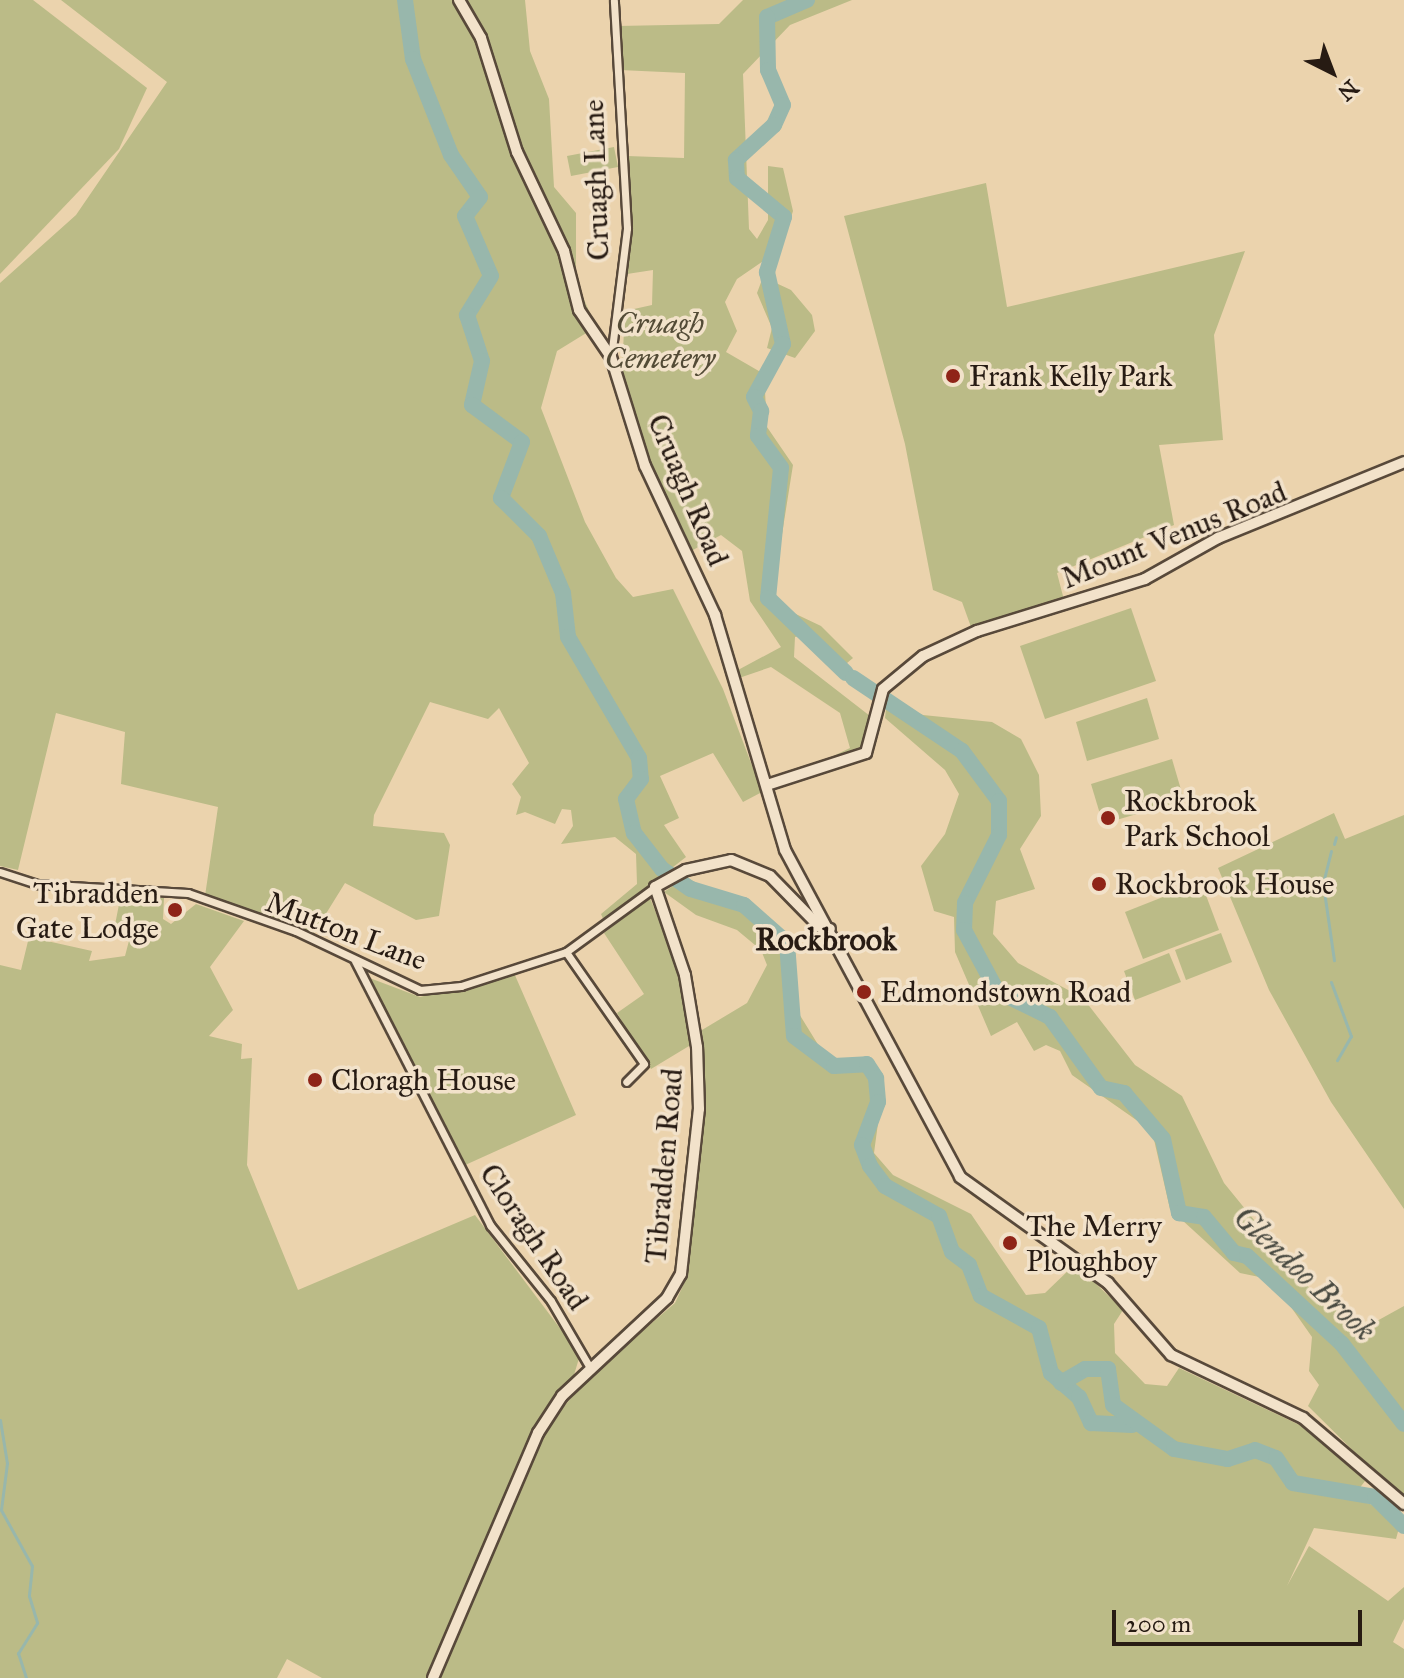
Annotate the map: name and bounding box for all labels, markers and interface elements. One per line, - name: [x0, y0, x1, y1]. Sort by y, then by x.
- north arrow: [1292, 32, 1372, 112]
- text: N: [1332, 74, 1364, 106]
- street label: Cruagh Lane: [575, 99, 617, 261]
- park label: Cruagh Cemetery: [605, 305, 715, 376]
- place label: Frank Kelly Park: [969, 358, 1172, 394]
- marker: Frank Kelly Park: [944, 367, 962, 385]
- street label: Cruagh Road: [640, 409, 736, 571]
- street label: Mount Venus Road: [1056, 473, 1292, 597]
- place label: Rockbrook Park School: [1124, 783, 1270, 854]
- marker: Rockbrook Park School: [1099, 809, 1117, 827]
- place label: Rockbrook House: [1115, 866, 1335, 902]
- place label: Tibradden Gate Lodge: [16, 875, 159, 946]
- marker: Rockbrook House: [1090, 875, 1108, 893]
- street label: Mutton Lane: [260, 884, 432, 978]
- marker: Tibradden Gate Lodge: [166, 901, 184, 919]
- district label: Rockbrook: [755, 921, 897, 959]
- place label: Edmondstown Road: [880, 974, 1131, 1010]
- marker: Edmondstown Road: [855, 983, 873, 1001]
- place label: Cloragh House: [331, 1062, 516, 1098]
- street label: Tibradden Road: [638, 1067, 690, 1265]
- marker: Cloragh House: [306, 1071, 324, 1089]
- street label: Cloragh Road: [472, 1157, 596, 1317]
- water label: Glendoo Brook: [1225, 1198, 1383, 1350]
- place label: The Merry Ploughboy: [1026, 1208, 1162, 1278]
- marker: The Merry Ploughboy: [1001, 1234, 1019, 1252]
- scale bar: [1116, 1594, 1366, 1644]
- text: 200 m: [1126, 1609, 1191, 1639]

